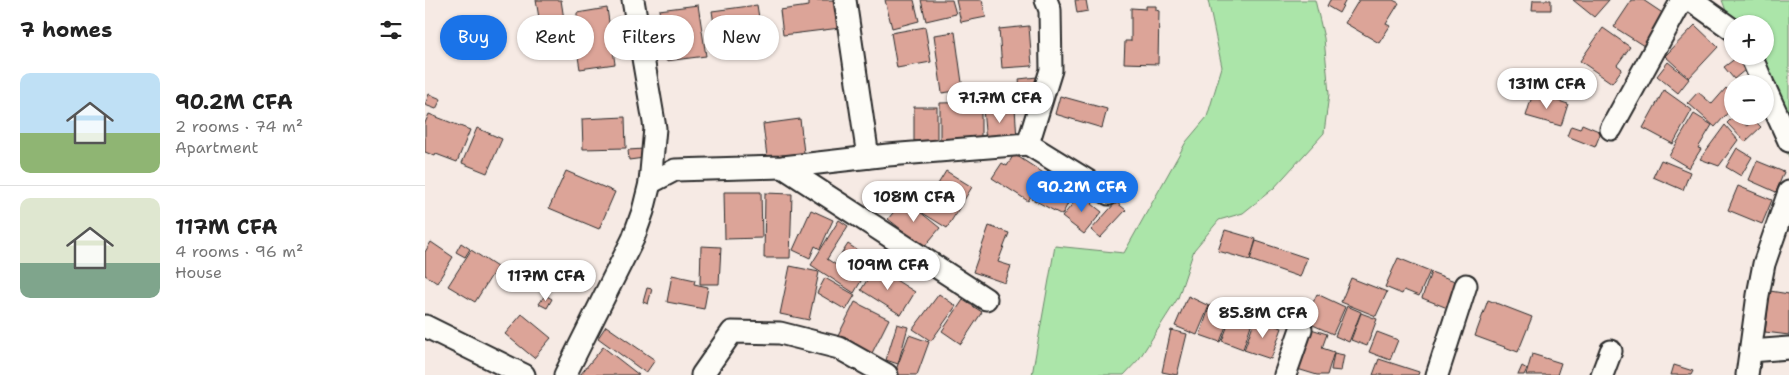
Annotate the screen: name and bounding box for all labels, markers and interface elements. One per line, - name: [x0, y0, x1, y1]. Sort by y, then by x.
- chip: Buy: [440, 15, 507, 60]
- chip: Rent: [517, 15, 594, 60]
- chip: Filters: [604, 15, 694, 60]
- chip: New: [704, 15, 779, 60]
- map controls: [1724, 15, 1774, 125]
- button: +: [1724, 15, 1774, 65]
- text: 7 homes: [20, 16, 112, 44]
- icon: filters: [377, 16, 405, 44]
- pin: 131M CFA: [1495, 68, 1599, 110]
- text: 131M CFA: [1508, 73, 1586, 94]
- button: −: [1724, 75, 1774, 125]
- pin: 71.7M CFA: [943, 82, 1057, 124]
- text: 71.7M CFA: [958, 87, 1042, 108]
- text: 90.2M CFA: [175, 88, 293, 116]
- icon: home: [60, 93, 120, 153]
- text: 2 rooms · 74 m²: [175, 116, 303, 137]
- text: Apartment: [175, 137, 258, 158]
- pin: 90.2M CFA: [1025, 170, 1139, 213]
- text: 90.2M CFA: [1037, 176, 1127, 197]
- pin: 108M CFA: [862, 180, 966, 223]
- text: 108M CFA: [873, 186, 955, 207]
- text: 117M CFA: [175, 213, 278, 241]
- icon: home: [60, 218, 120, 278]
- text: 4 rooms · 96 m²: [175, 241, 303, 262]
- pin: 109M CFA: [836, 248, 940, 291]
- text: 109M CFA: [847, 254, 929, 275]
- pin: 117M CFA: [494, 260, 598, 302]
- text: House: [175, 262, 222, 283]
- text: 117M CFA: [507, 265, 585, 286]
- pin: 85.8M CFA: [1206, 296, 1320, 339]
- text: 85.8M CFA: [1218, 302, 1308, 323]

